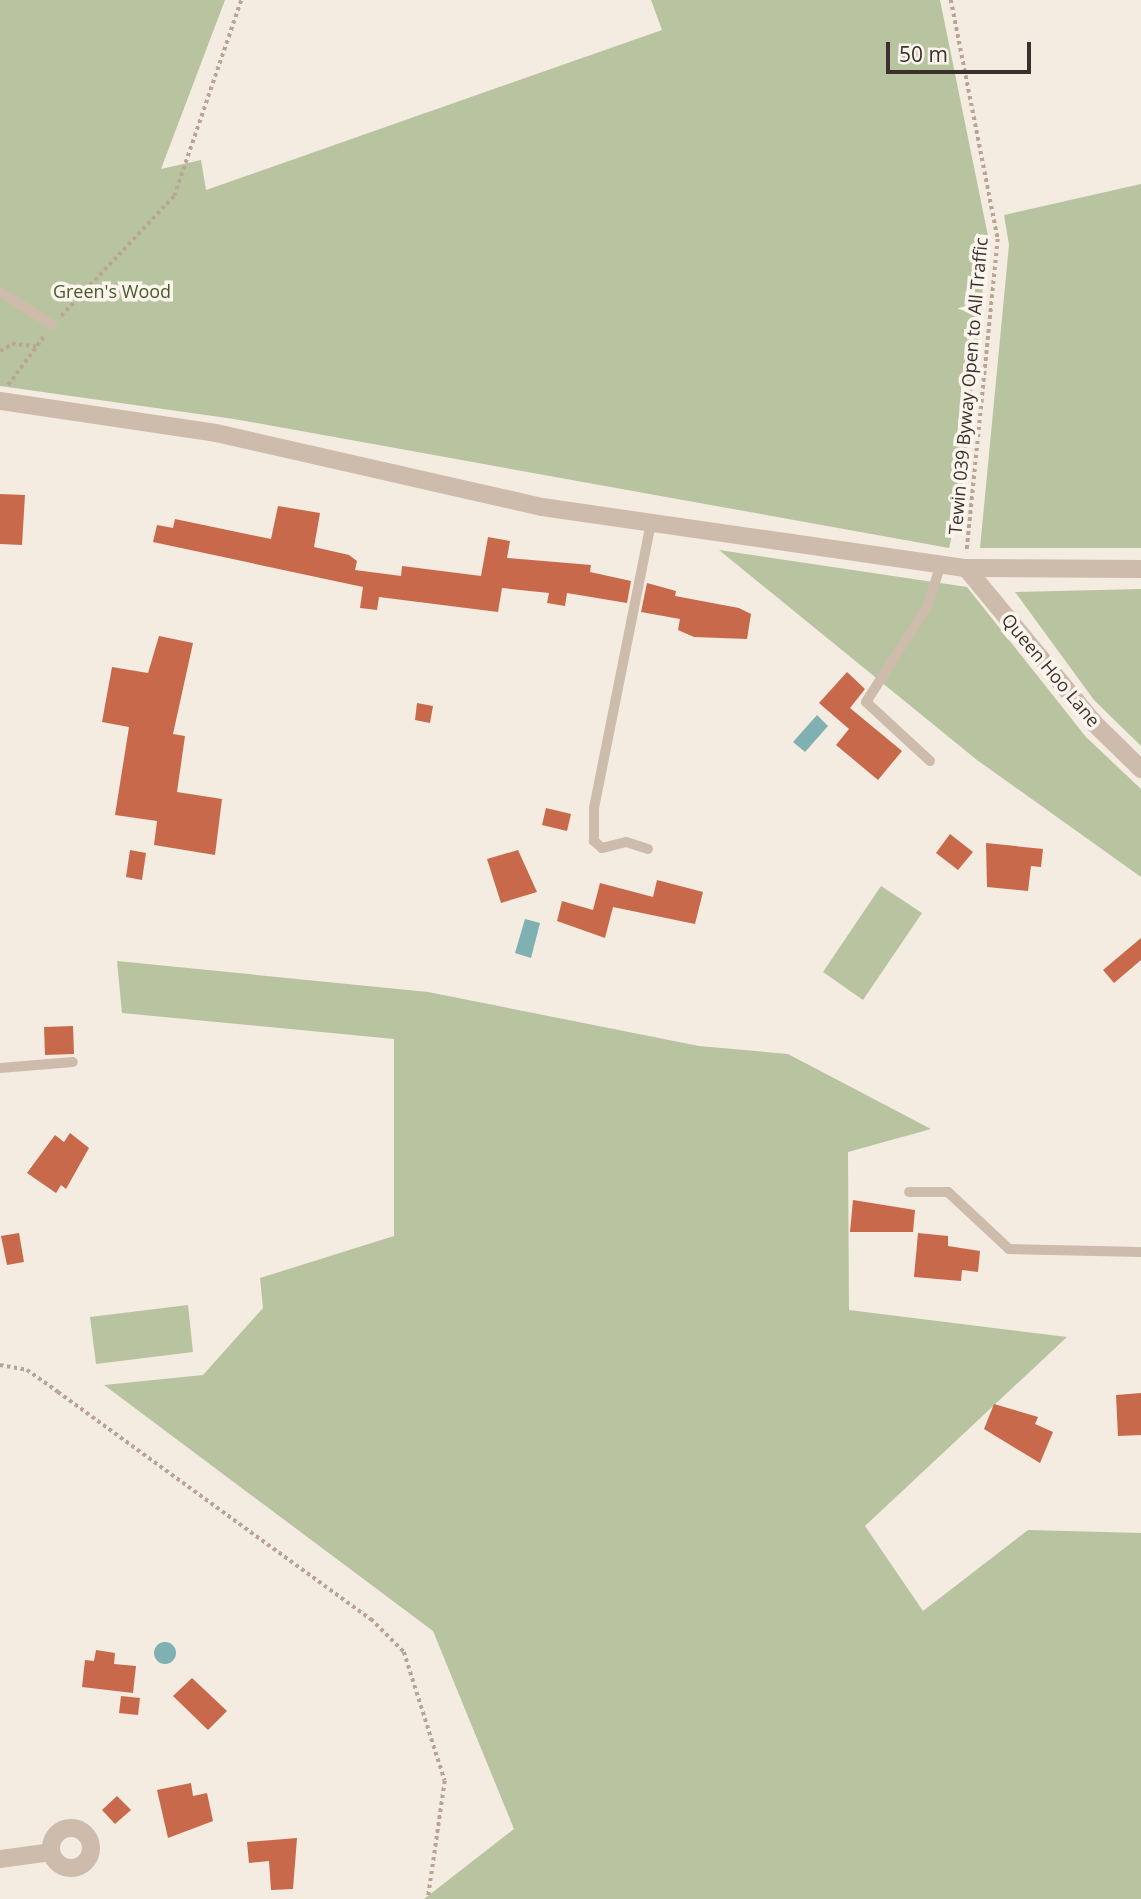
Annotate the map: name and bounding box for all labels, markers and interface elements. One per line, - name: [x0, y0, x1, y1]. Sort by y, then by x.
- scale bar: [889, 28, 1034, 72]
- text: 50 m: [899, 40, 948, 68]
- street label: Tewin 039 Byway Open to All Traffic: [944, 236, 992, 536]
- park label: Green's Wood: [53, 280, 171, 302]
- street label: Queen Hoo Lane: [997, 609, 1105, 731]

